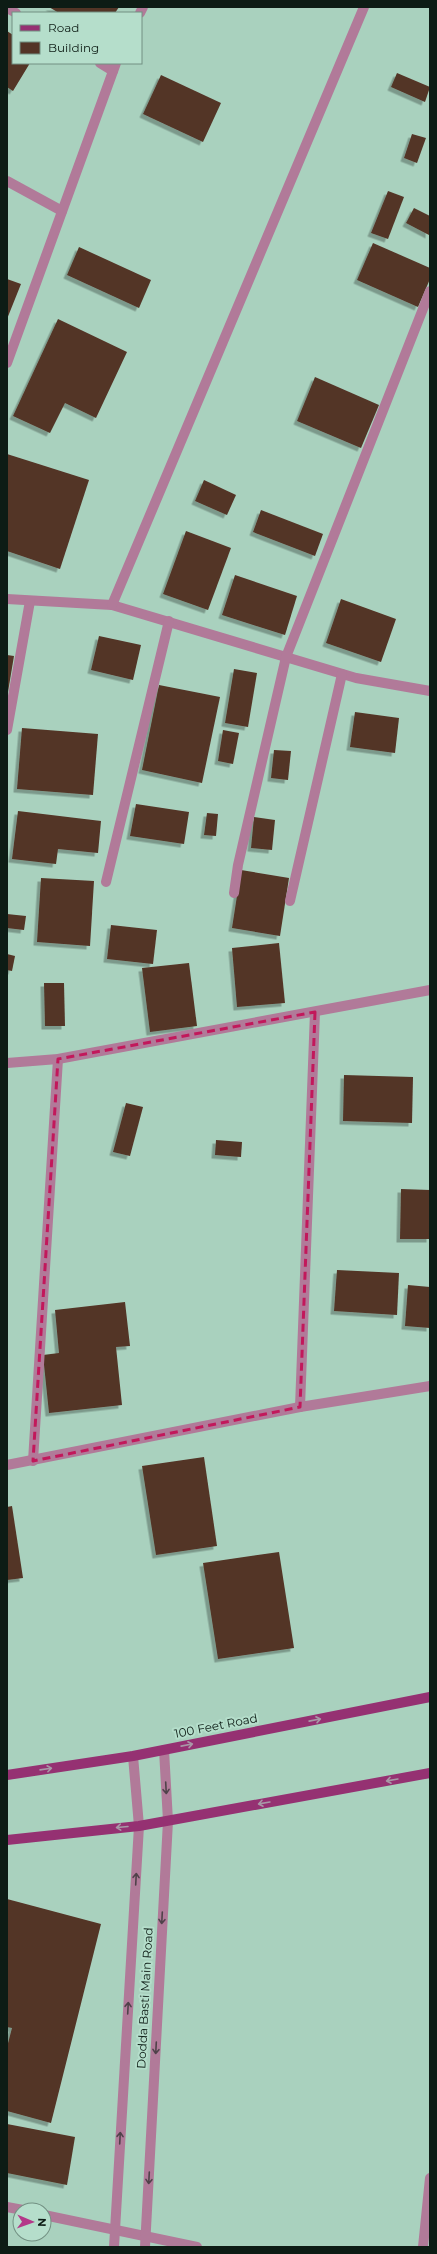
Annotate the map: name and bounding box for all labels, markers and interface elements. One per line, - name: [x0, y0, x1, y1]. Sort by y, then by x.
- legend: [12, 12, 142, 64]
- text: Road: [48, 20, 79, 35]
- text: Building: [48, 40, 99, 55]
- street label: 100 Feet Road: [173, 1710, 259, 1741]
- one-way arrow: [308, 1715, 321, 1723]
- one-way arrow: [181, 1740, 194, 1748]
- one-way arrow: [39, 1765, 52, 1773]
- one-way arrow: [386, 1776, 399, 1784]
- one-way arrow: [162, 1781, 169, 1794]
- one-way arrow: [258, 1800, 271, 1808]
- one-way arrow: [116, 1824, 129, 1831]
- one-way arrow: [132, 1873, 139, 1886]
- one-way arrow: [159, 1911, 166, 1924]
- street label: Dodda Basti Main Road: [133, 1927, 156, 2069]
- one-way arrow: [124, 2002, 132, 2015]
- one-way arrow: [152, 2041, 159, 2054]
- one-way arrow: [117, 2132, 124, 2145]
- one-way arrow: [145, 2171, 153, 2184]
- north arrow: [12, 2202, 52, 2242]
- text: N: [35, 2218, 49, 2227]

